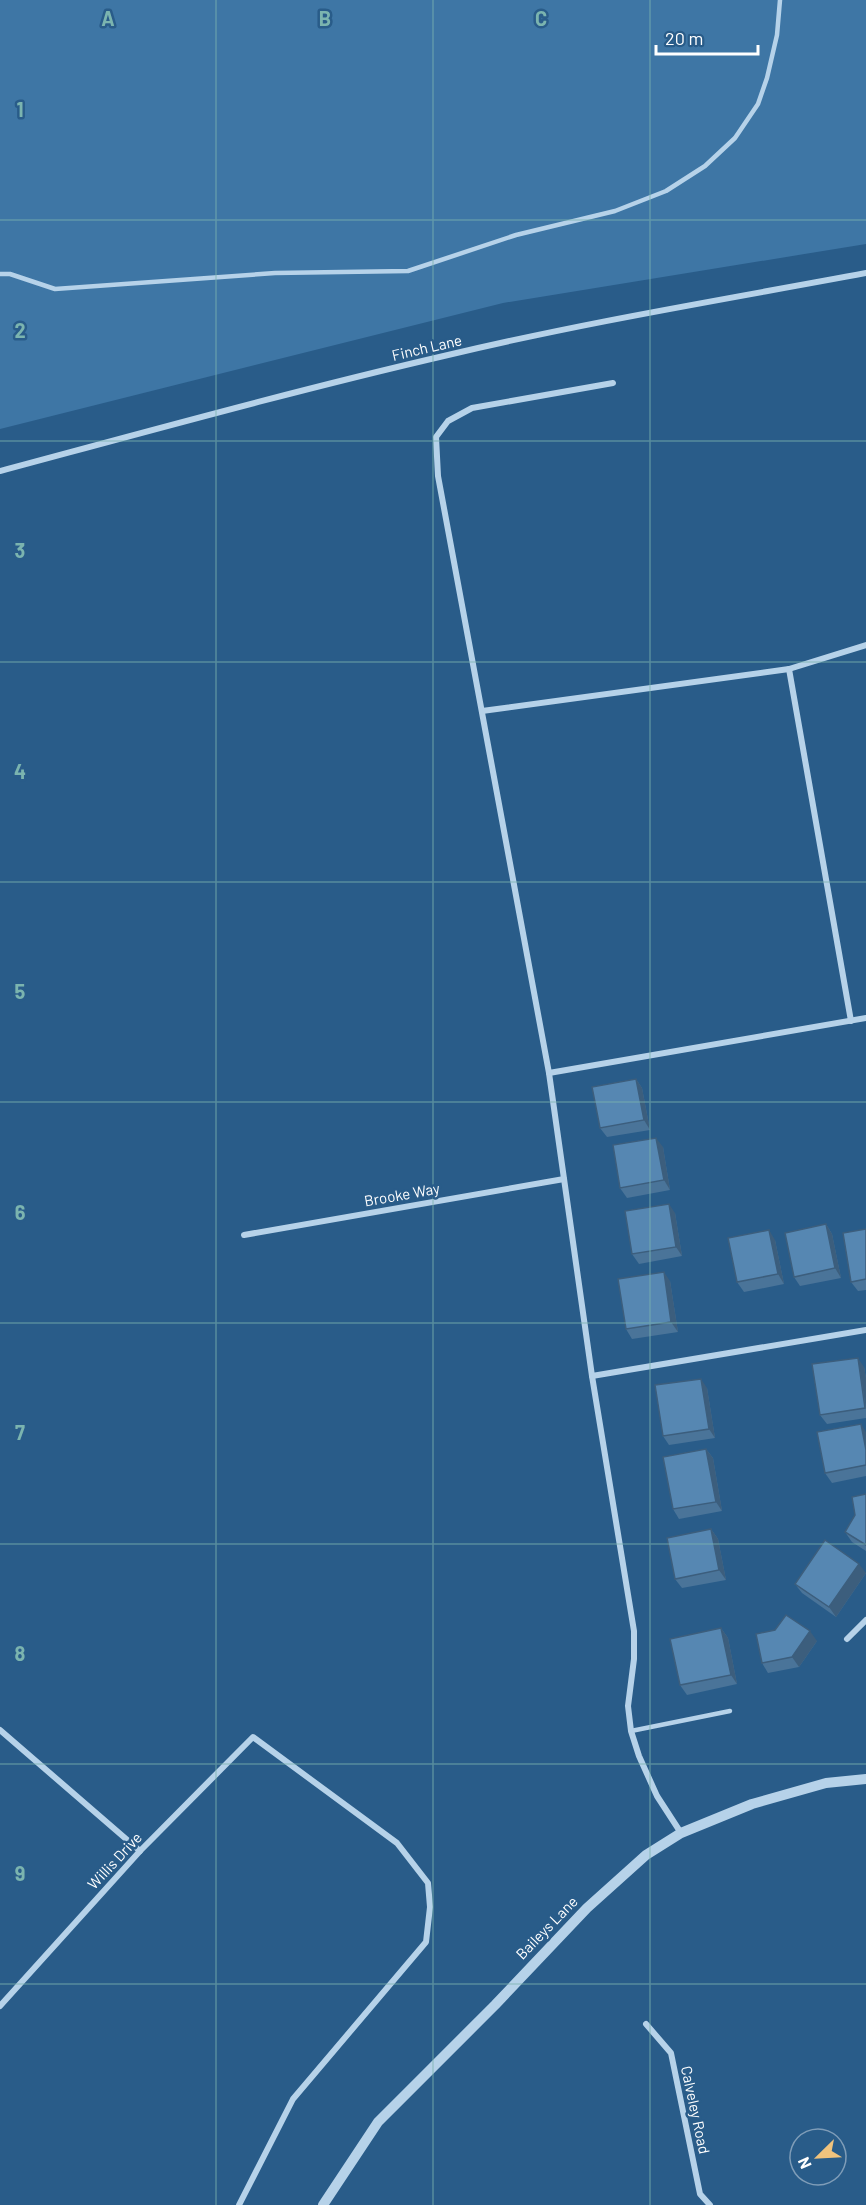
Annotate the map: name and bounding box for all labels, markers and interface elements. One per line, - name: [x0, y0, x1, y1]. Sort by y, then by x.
- text: A: [101, 6, 115, 30]
- text: B: [319, 6, 331, 30]
- text: C: [535, 6, 547, 30]
- scale bar: [656, 18, 758, 56]
- text: 20 m: [665, 27, 703, 49]
- text: 1: [16, 97, 24, 121]
- text: 2: [14, 318, 26, 342]
- street label: Finch Lane: [390, 330, 464, 364]
- text: 3: [15, 538, 25, 562]
- text: 4: [14, 759, 26, 783]
- text: 5: [15, 979, 26, 1003]
- street label: Brooke Way: [363, 1179, 441, 1210]
- text: 6: [15, 1200, 26, 1224]
- text: 7: [15, 1420, 25, 1444]
- text: 8: [15, 1641, 26, 1665]
- street label: Willis Drive: [83, 1828, 145, 1893]
- text: 9: [15, 1861, 25, 1885]
- street label: Baileys Lane: [512, 1892, 581, 1963]
- street label: Calveley Road: [678, 2064, 714, 2155]
- north arrow: [788, 2127, 848, 2187]
- text: N: [793, 2155, 815, 2172]

